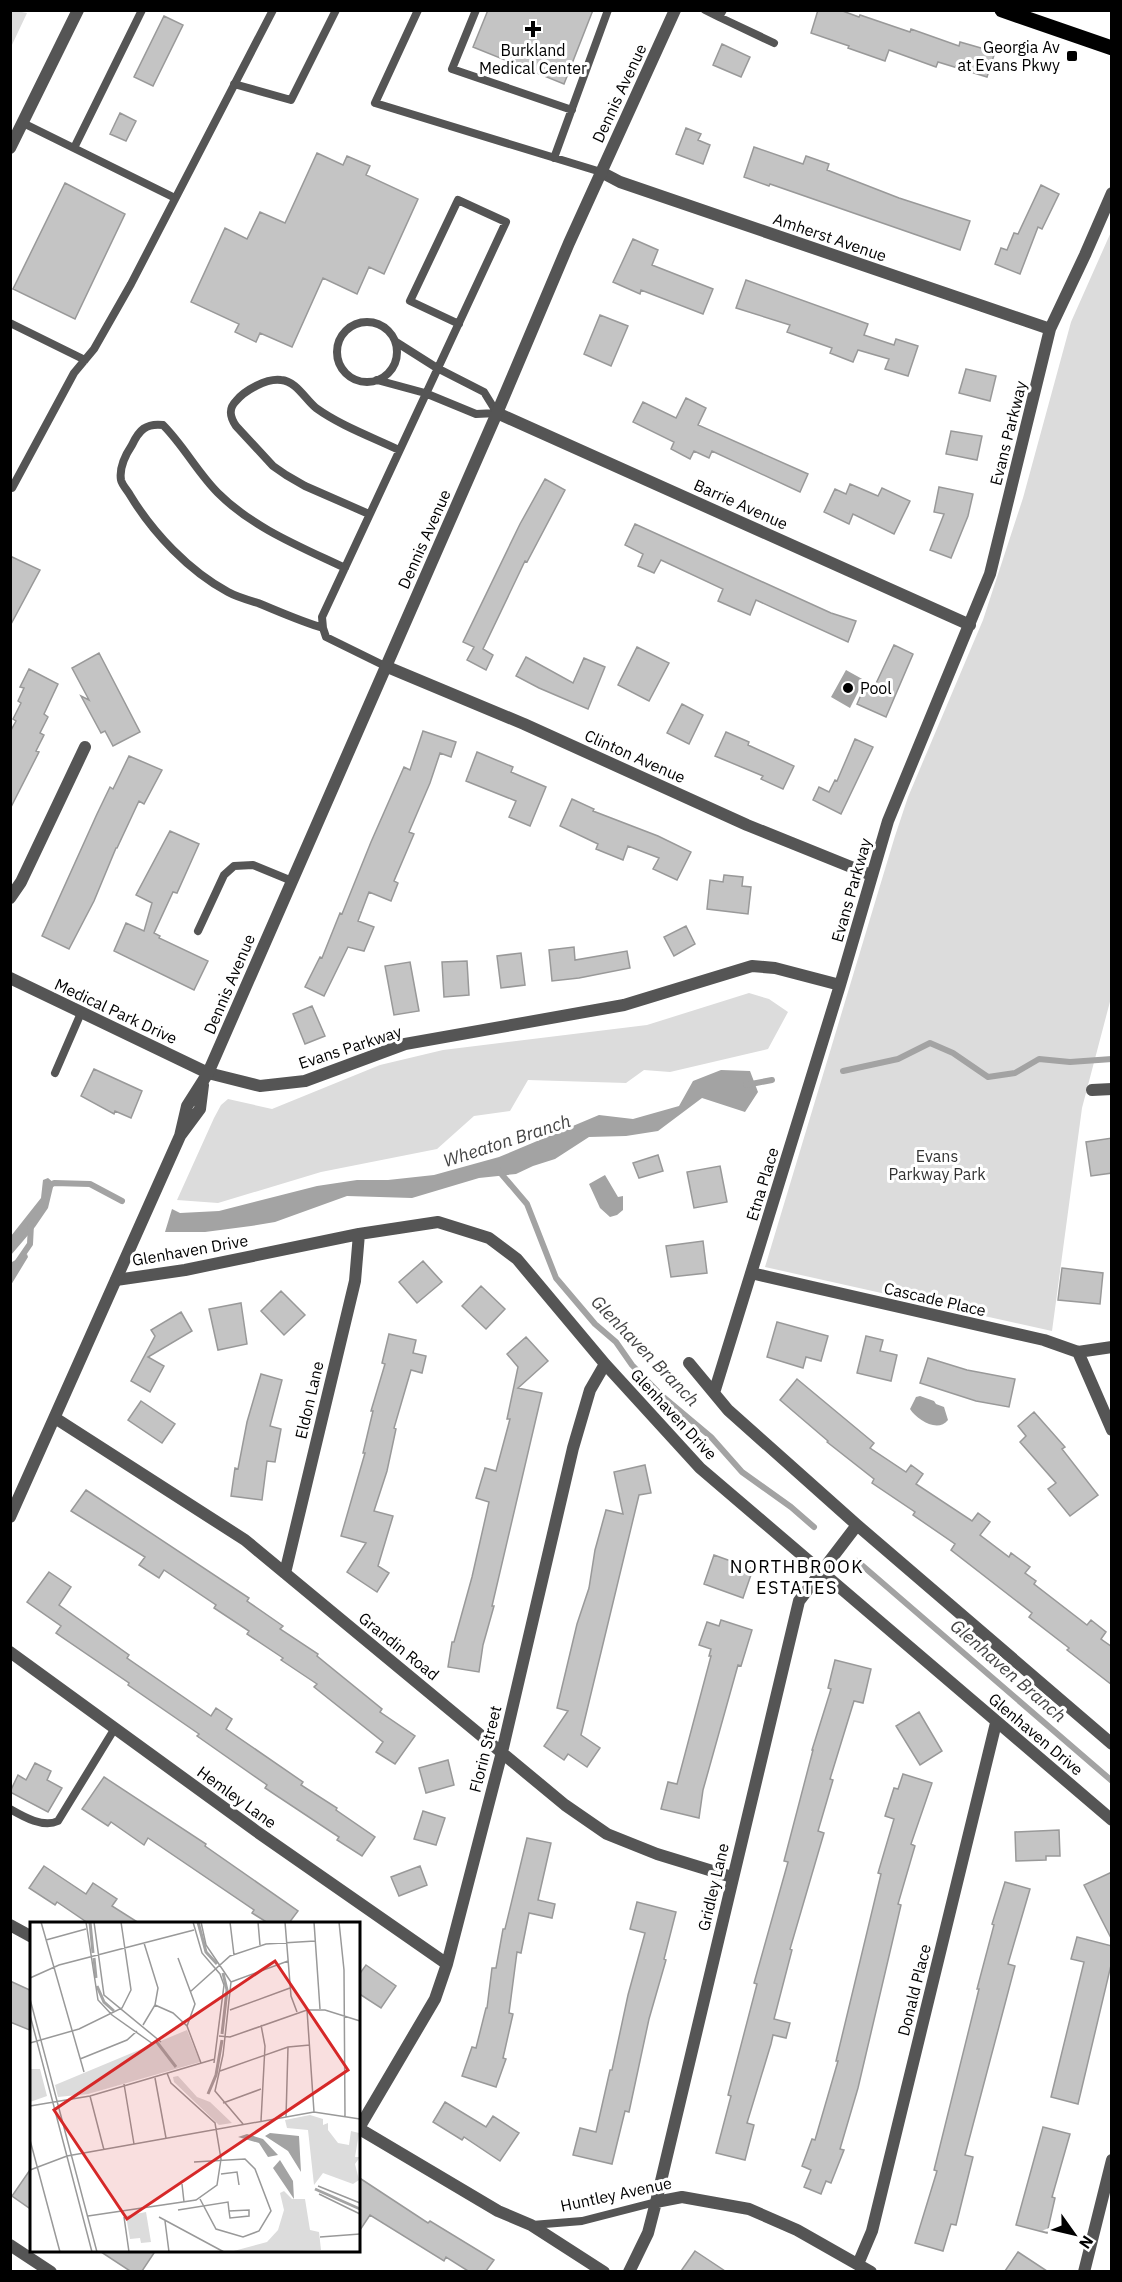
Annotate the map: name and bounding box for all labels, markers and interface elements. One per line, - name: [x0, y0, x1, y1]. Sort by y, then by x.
- marker: Burkland Medical Center: [524, 20, 542, 38]
- place label: Georgia Av at Evans Pkwy: [957, 37, 1060, 75]
- place label: Burkland Medical Center: [479, 40, 587, 78]
- street label: Dennis Avenue: [587, 40, 651, 146]
- marker: Georgia Av at Evans Pkwy: [1065, 49, 1079, 63]
- street label: Amherst Avenue: [771, 208, 889, 266]
- street label: Evans Parkway: [985, 379, 1031, 487]
- street label: Barrie Avenue: [691, 474, 791, 534]
- street label: Dennis Avenue: [393, 486, 455, 592]
- place label: Pool: [860, 678, 892, 698]
- marker: Pool: [841, 681, 855, 695]
- street label: Clinton Avenue: [582, 725, 689, 787]
- street label: Evans Parkway: [827, 836, 875, 944]
- street label: Dennis Avenue: [199, 931, 259, 1037]
- street label: Medical Park Drive: [51, 974, 181, 1048]
- street label: Evans Parkway: [296, 1021, 404, 1073]
- water label: Wheaton Branch: [440, 1109, 573, 1172]
- street label: Etna Place: [741, 1145, 783, 1223]
- park label: Evans Parkway Park: [888, 1146, 986, 1184]
- street label: Glenhaven Drive: [130, 1230, 250, 1270]
- street label: Cascade Place: [882, 1278, 988, 1320]
- water label: Glenhaven Branch: [586, 1290, 704, 1411]
- street label: Eldon Lane: [290, 1359, 328, 1441]
- street label: Glenhaven Drive: [627, 1364, 721, 1464]
- district label: NORTHBROOK ESTATES: [730, 1555, 864, 1599]
- street label: Grandin Road: [355, 1608, 443, 1684]
- water label: Glenhaven Branch: [946, 1614, 1071, 1727]
- street label: Glenhaven Drive: [985, 1689, 1088, 1780]
- street label: Florin Street: [465, 1703, 505, 1795]
- street label: Hemley Lane: [193, 1761, 281, 1833]
- street label: Gridley Lane: [693, 1841, 733, 1933]
- inset map: [30, 1922, 360, 2252]
- street label: Donald Place: [893, 1942, 935, 2038]
- street label: Huntley Avenue: [558, 2172, 674, 2216]
- north arrow: [1044, 2204, 1104, 2264]
- text: N: [1075, 2232, 1098, 2253]

